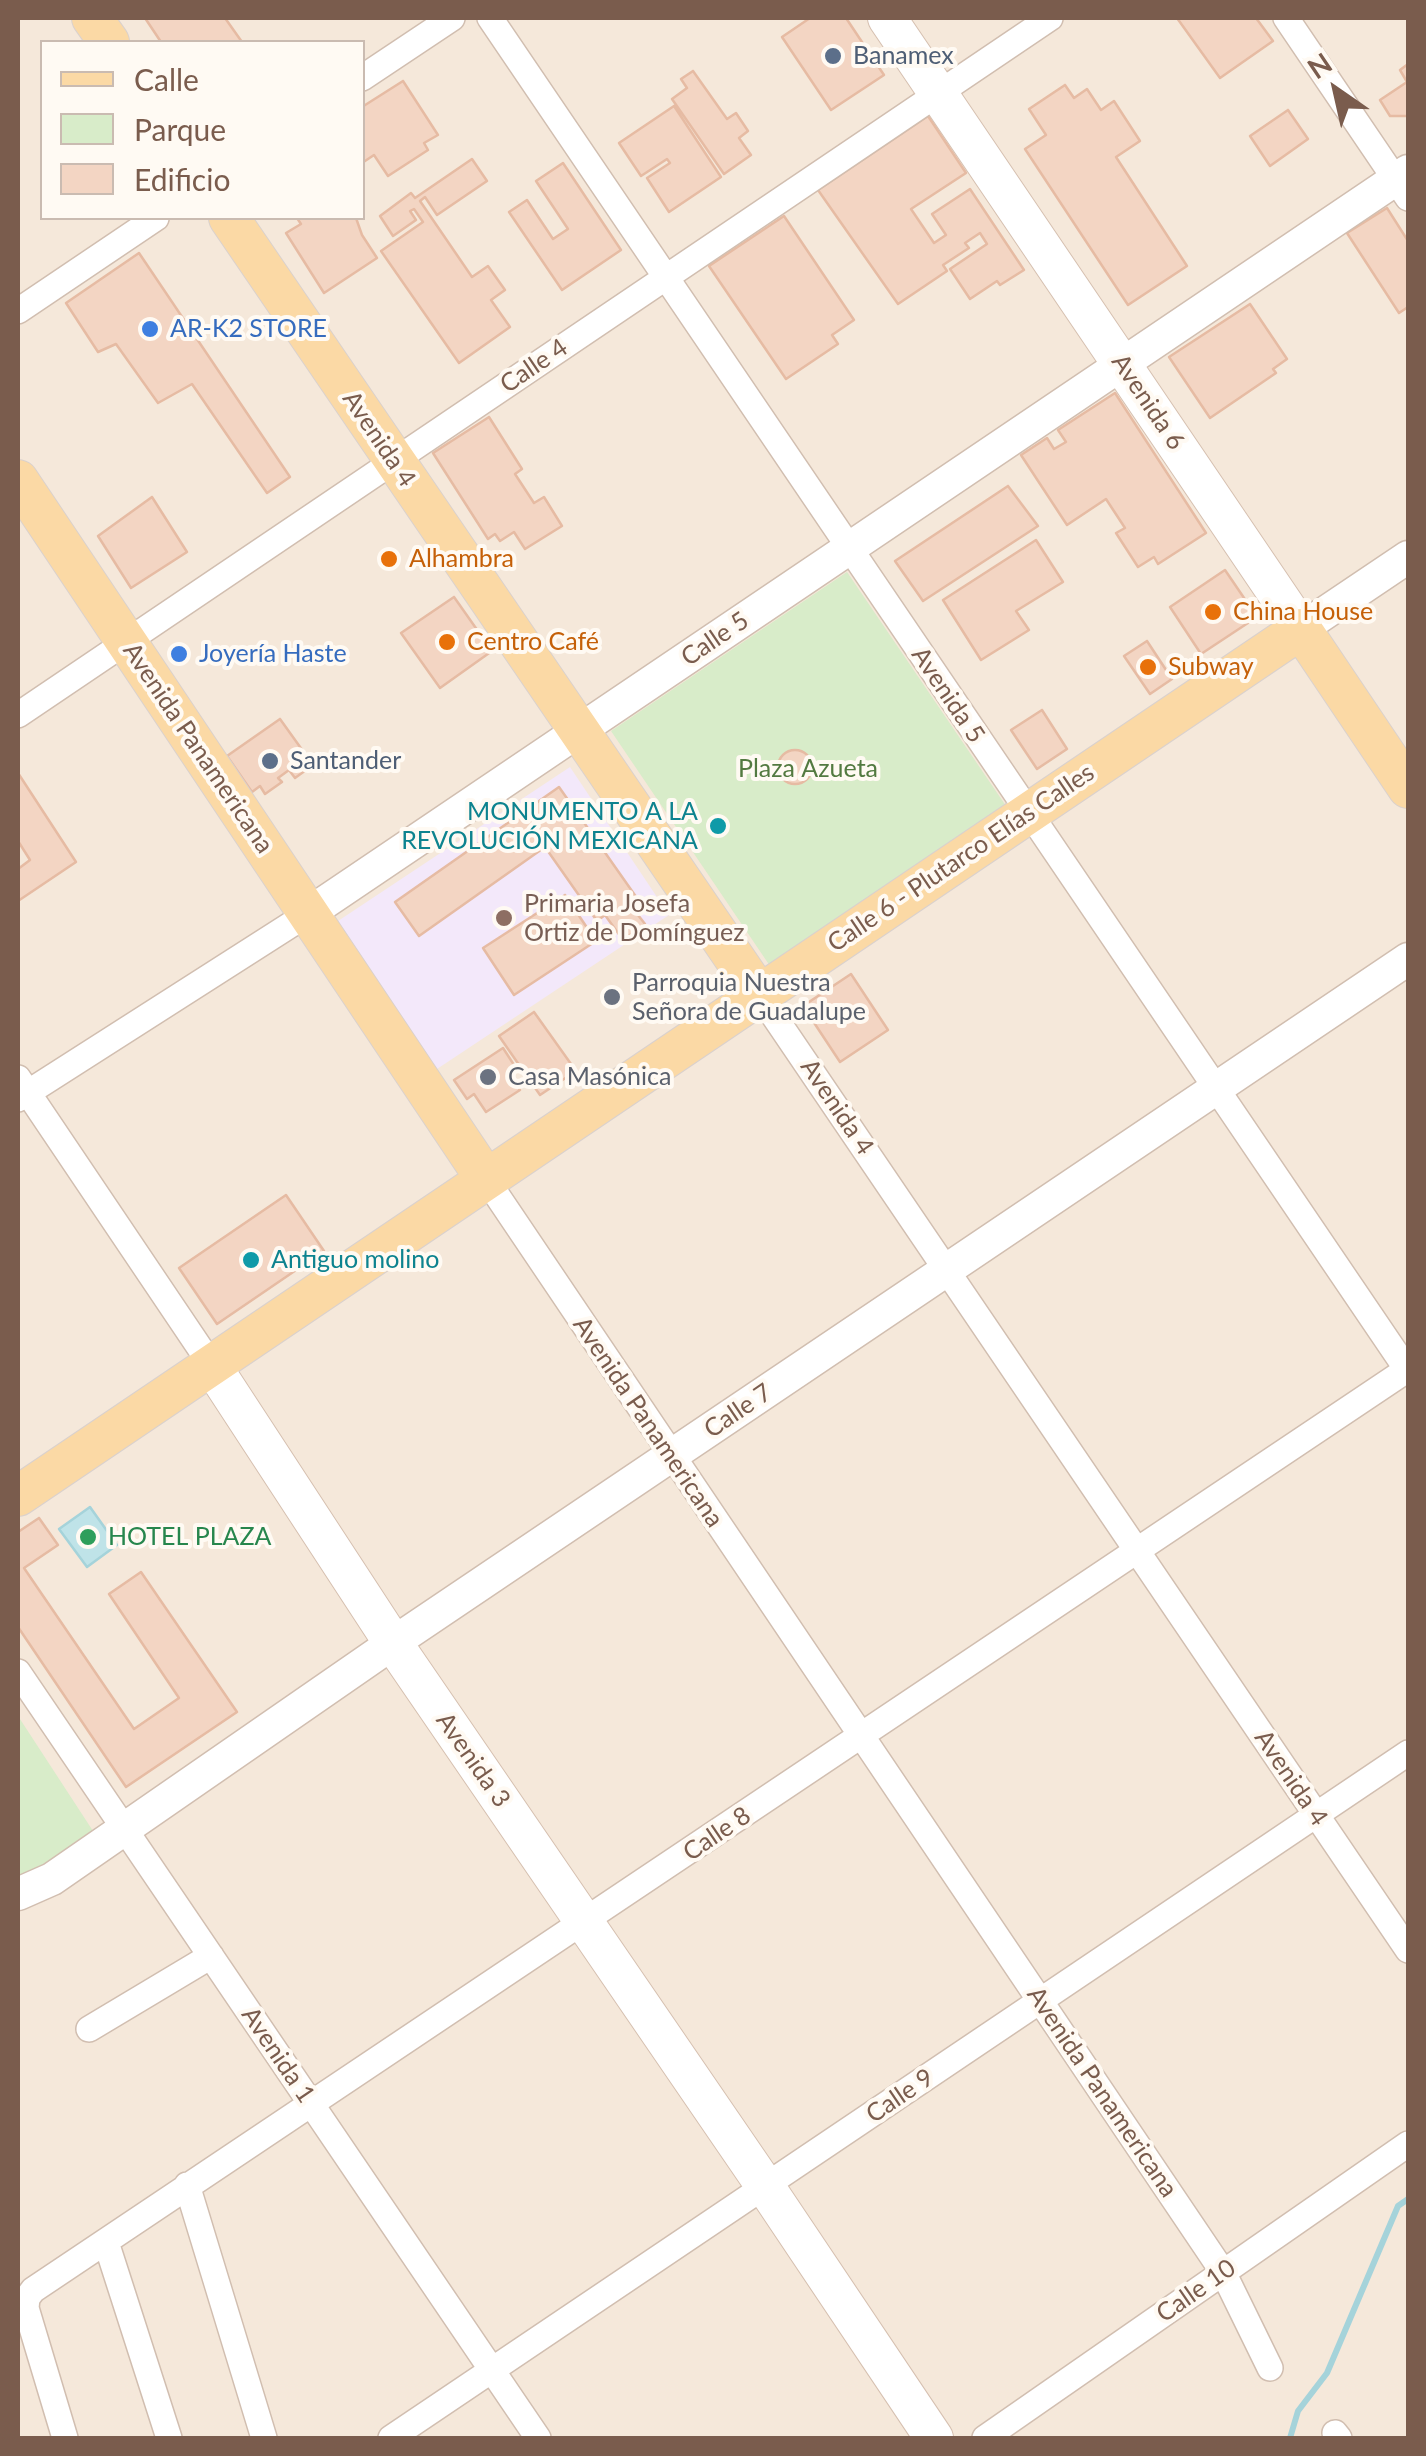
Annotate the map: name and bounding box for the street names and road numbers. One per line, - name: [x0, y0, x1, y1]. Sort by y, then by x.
- street label: Calle 4: [495, 333, 573, 399]
- street label: Avenida 6: [1105, 348, 1191, 456]
- street label: Avenida 4: [336, 385, 422, 493]
- street label: Calle 5: [676, 606, 754, 672]
- street label: Avenida Panamericana: [116, 637, 280, 859]
- street label: Avenida 5: [905, 641, 991, 749]
- street label: Calle 6 - Plutarco Elías Calles: [822, 757, 1100, 959]
- street label: Avenida 4: [794, 1053, 880, 1161]
- street label: Avenida Panamericana: [566, 1311, 730, 1533]
- street label: Calle 7: [699, 1378, 777, 1444]
- street label: Avenida 3: [429, 1707, 517, 1813]
- street label: Avenida 4: [1248, 1724, 1334, 1832]
- street label: Calle 8: [678, 1801, 756, 1867]
- street label: Avenida Panamericana: [1020, 1981, 1184, 2203]
- street label: Avenida 1: [235, 2001, 321, 2109]
- street label: Calle 9: [861, 2063, 939, 2129]
- street label: Calle 10: [1151, 2253, 1241, 2329]

